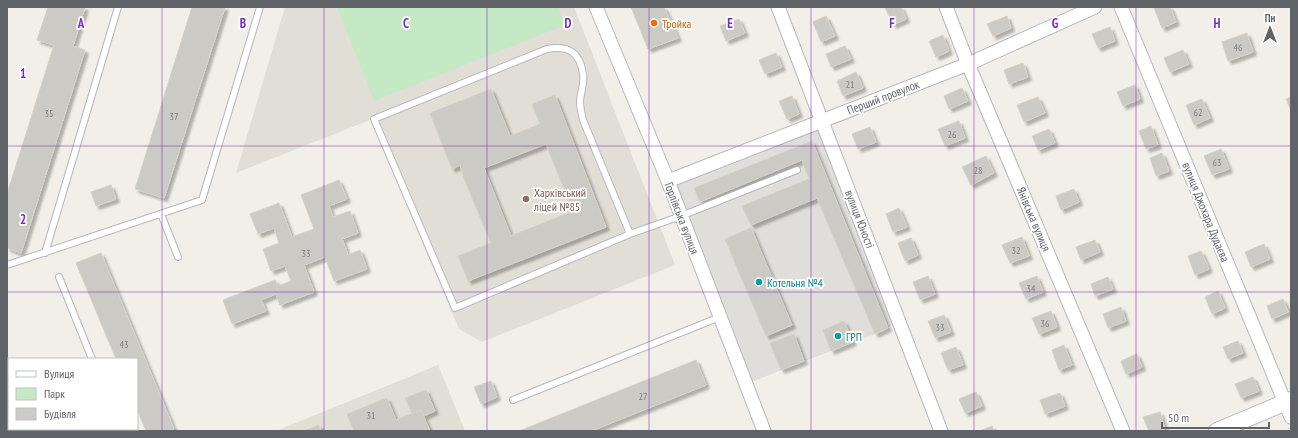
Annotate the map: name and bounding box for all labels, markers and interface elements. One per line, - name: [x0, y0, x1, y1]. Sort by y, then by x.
- north arrow: [1250, 8, 1290, 48]
- text: Пн: [1265, 11, 1275, 25]
- text: A: [77, 15, 85, 32]
- text: B: [240, 15, 246, 32]
- text: C: [403, 15, 409, 32]
- text: D: [565, 15, 572, 32]
- text: E: [727, 15, 733, 32]
- text: F: [889, 15, 895, 32]
- text: G: [1052, 15, 1059, 32]
- text: H: [1214, 15, 1221, 32]
- place label: Тройка: [662, 16, 692, 31]
- marker: Тройка: [649, 18, 659, 28]
- house number: 46: [1234, 41, 1243, 54]
- text: 1: [20, 65, 26, 82]
- street label: Перший провулок: [845, 76, 922, 118]
- house number: 21: [846, 78, 855, 91]
- house number: 62: [1194, 106, 1203, 119]
- house number: 35: [45, 107, 54, 120]
- house number: 37: [170, 110, 179, 123]
- house number: 26: [948, 128, 957, 141]
- house number: 63: [1213, 156, 1222, 169]
- street label: вулиця Джохара Дудаєва: [1179, 160, 1233, 264]
- house number: 28: [974, 164, 983, 177]
- street label: Горлівська вулиця: [661, 180, 703, 256]
- place label: Харківський ліцей №85: [533, 185, 586, 214]
- street label: Янівська вулиця: [1014, 185, 1054, 254]
- street label: вулиця Юності: [842, 188, 878, 250]
- marker: Харківський ліцей №85: [521, 194, 531, 204]
- text: 2: [20, 211, 26, 228]
- house number: 32: [1012, 244, 1021, 257]
- house number: 33: [302, 247, 311, 260]
- place label: Котельня №4: [767, 275, 824, 290]
- marker: Котельня №4: [754, 277, 764, 287]
- house number: 34: [1027, 282, 1036, 295]
- house number: 36: [1041, 317, 1050, 330]
- house number: 33: [936, 321, 945, 334]
- place label: ГРП: [846, 329, 862, 344]
- marker: ГРП: [833, 331, 843, 341]
- house number: 43: [120, 338, 129, 351]
- legend: [8, 358, 138, 430]
- text: Вулиця: [44, 366, 74, 381]
- text: Парк: [44, 386, 65, 401]
- house number: 27: [639, 390, 648, 403]
- scale bar: [1162, 404, 1269, 430]
- text: Будівля: [44, 406, 76, 421]
- house number: 31: [367, 409, 376, 422]
- text: 50 m: [1168, 410, 1189, 425]

